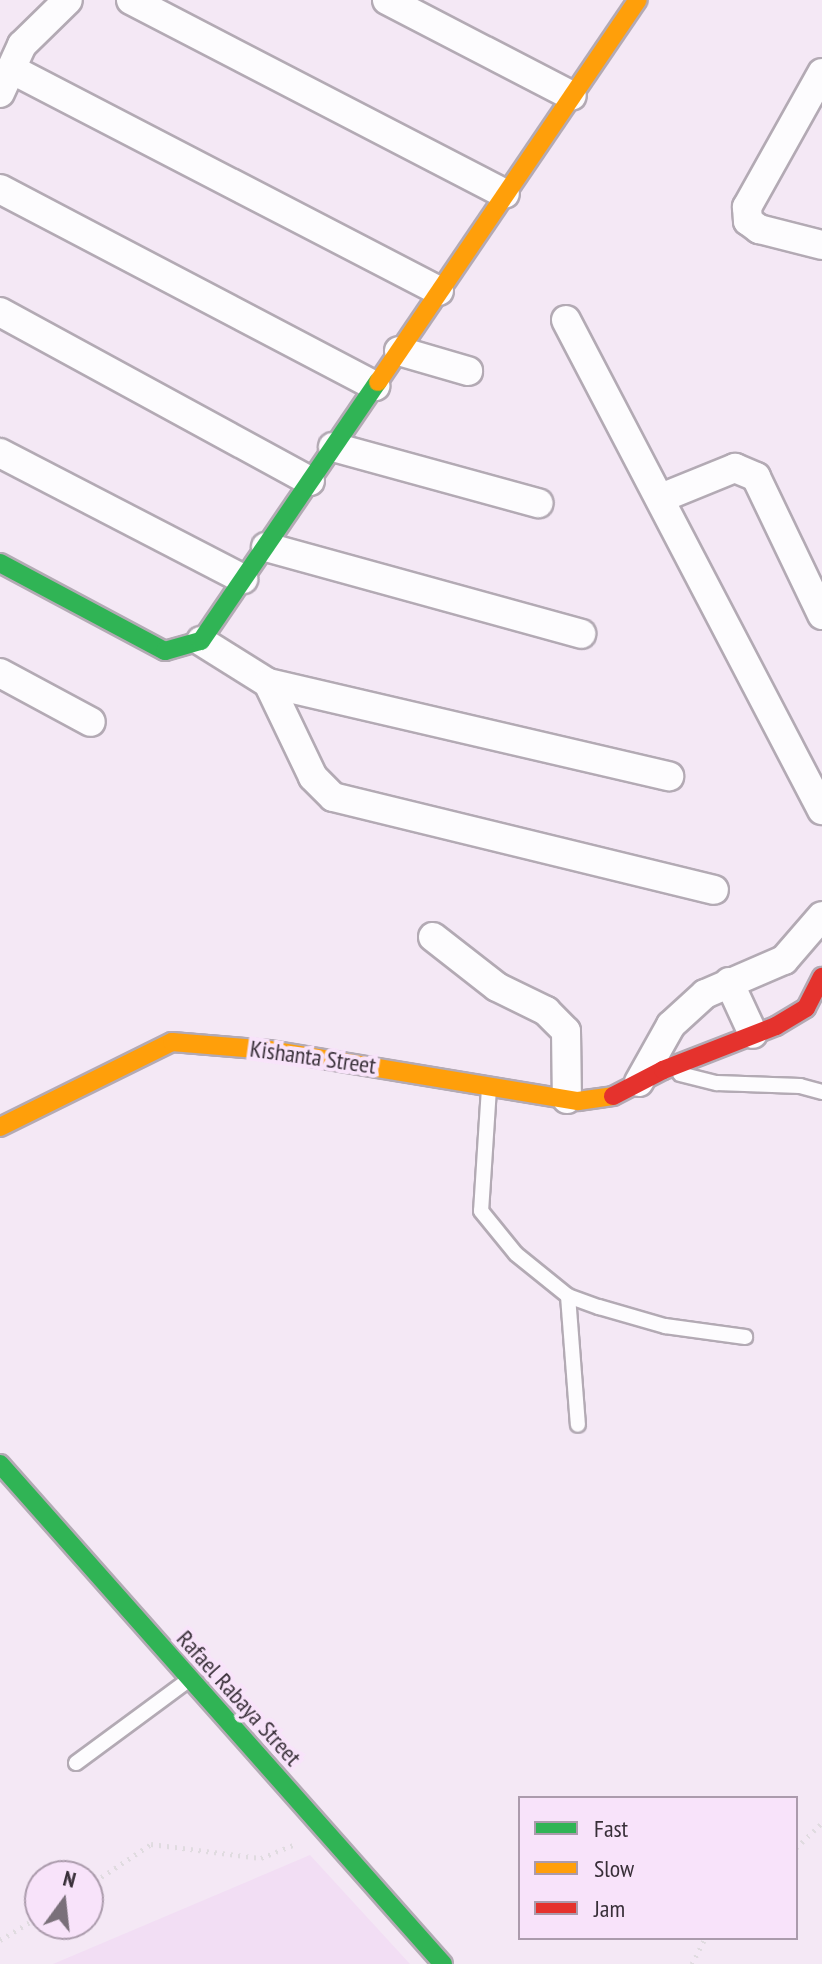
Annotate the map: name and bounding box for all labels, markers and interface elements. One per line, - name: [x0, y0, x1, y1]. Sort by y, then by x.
- street label: Kishanta Street: [248, 1034, 378, 1080]
- street label: Rafael Rabaya Street: [171, 1624, 307, 1772]
- legend: [518, 1796, 798, 1940]
- text: Fast: [594, 1813, 628, 1844]
- text: Slow: [594, 1853, 634, 1884]
- north arrow: [24, 1860, 104, 1940]
- text: N: [60, 1864, 79, 1894]
- text: Jam: [594, 1893, 625, 1924]

